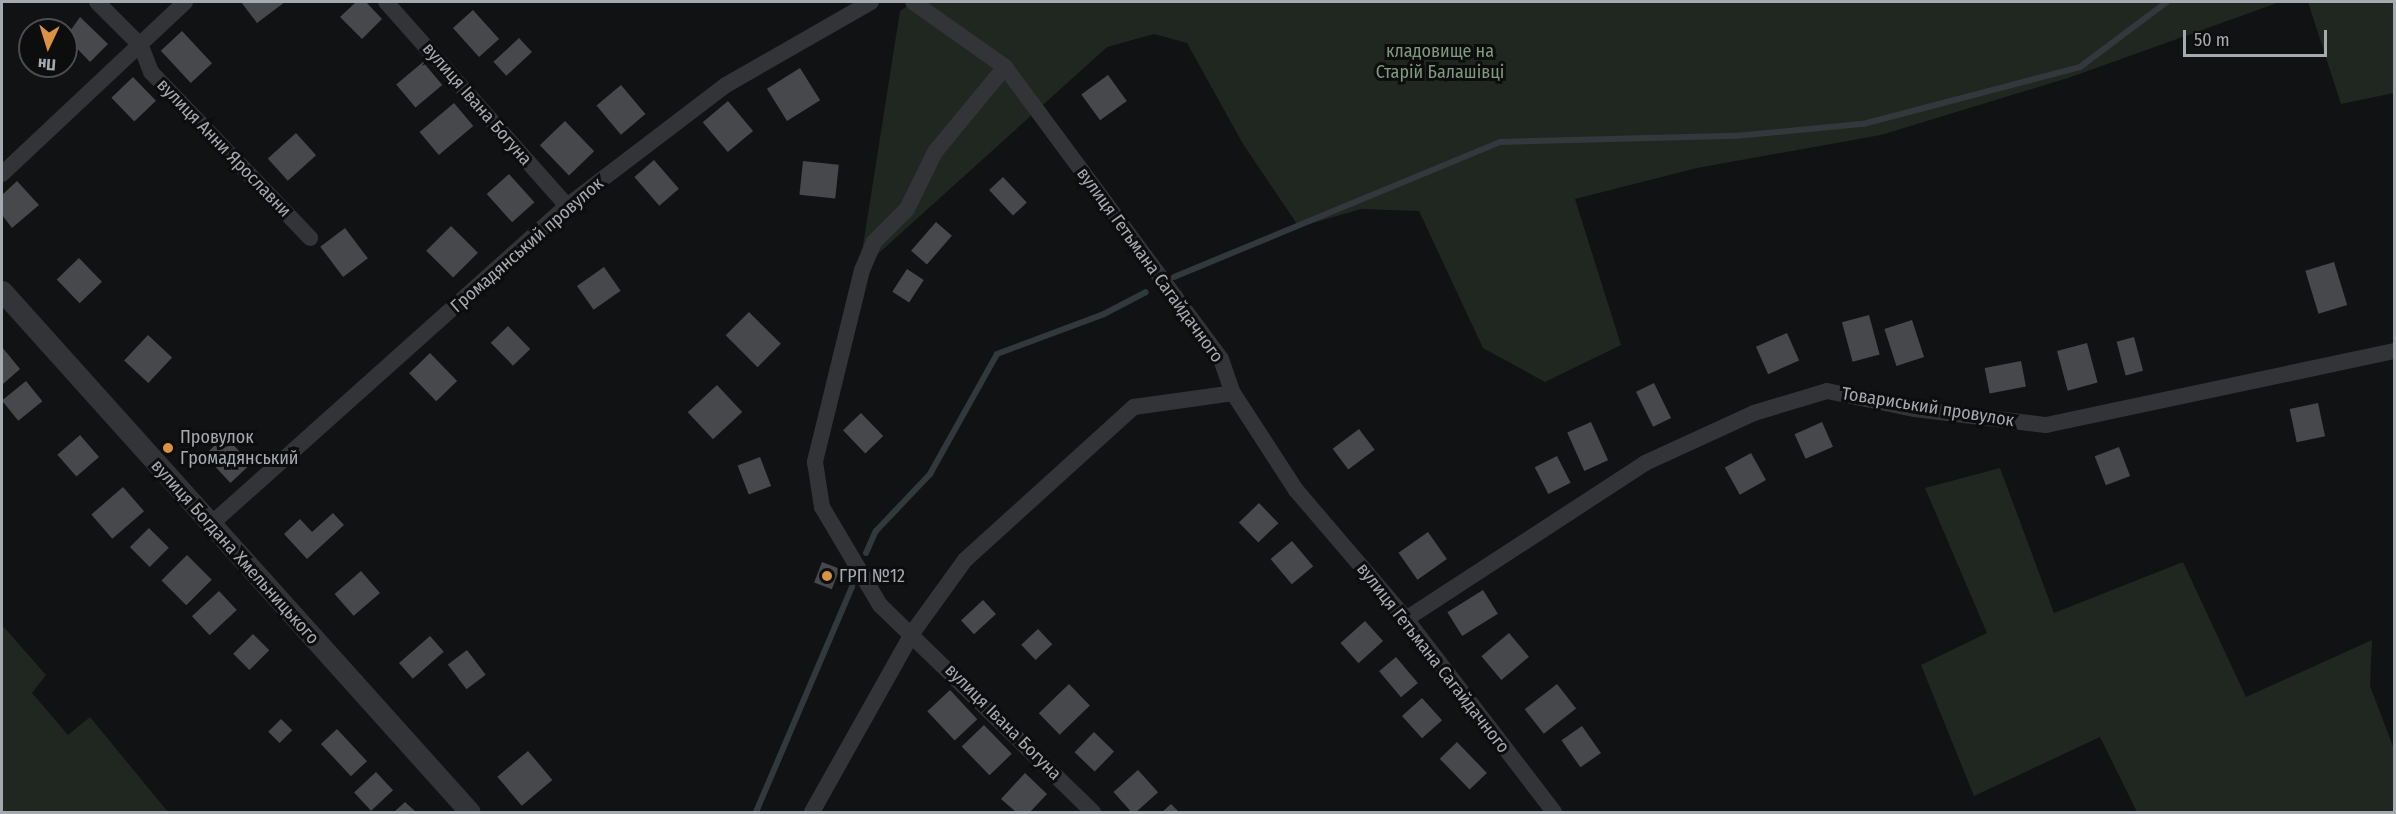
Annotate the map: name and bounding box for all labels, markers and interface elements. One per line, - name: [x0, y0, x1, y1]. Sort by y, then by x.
- north arrow: [18, 18, 78, 78]
- scale bar: [2186, 18, 2330, 56]
- text: 50 m: [2194, 29, 2230, 51]
- street label: вулиця Івана Богуна: [418, 38, 536, 170]
- park label: кладовище на Старій Балашівці: [1376, 41, 1504, 84]
- text: Пн: [37, 54, 57, 75]
- street label: вулиця Анни Ярославни: [152, 74, 296, 222]
- street label: вулиця Гетьмана Сагайдачного: [1072, 163, 1228, 367]
- street label: Громадянський провулок: [446, 173, 608, 317]
- street label: Товариський провулок: [1840, 383, 2016, 431]
- place label: Провулок Громадянський: [180, 427, 298, 470]
- marker: Провулок Громадянський: [161, 441, 175, 455]
- street label: вулиця Богдана Хмельницького: [146, 455, 324, 649]
- street label: вулиця Гетьмана Сагайдачного: [1352, 559, 1514, 757]
- place label: ГРП №12: [839, 565, 905, 587]
- marker: ГРП №12: [820, 569, 834, 583]
- street label: вулиця Івана Богуна: [940, 659, 1066, 785]

